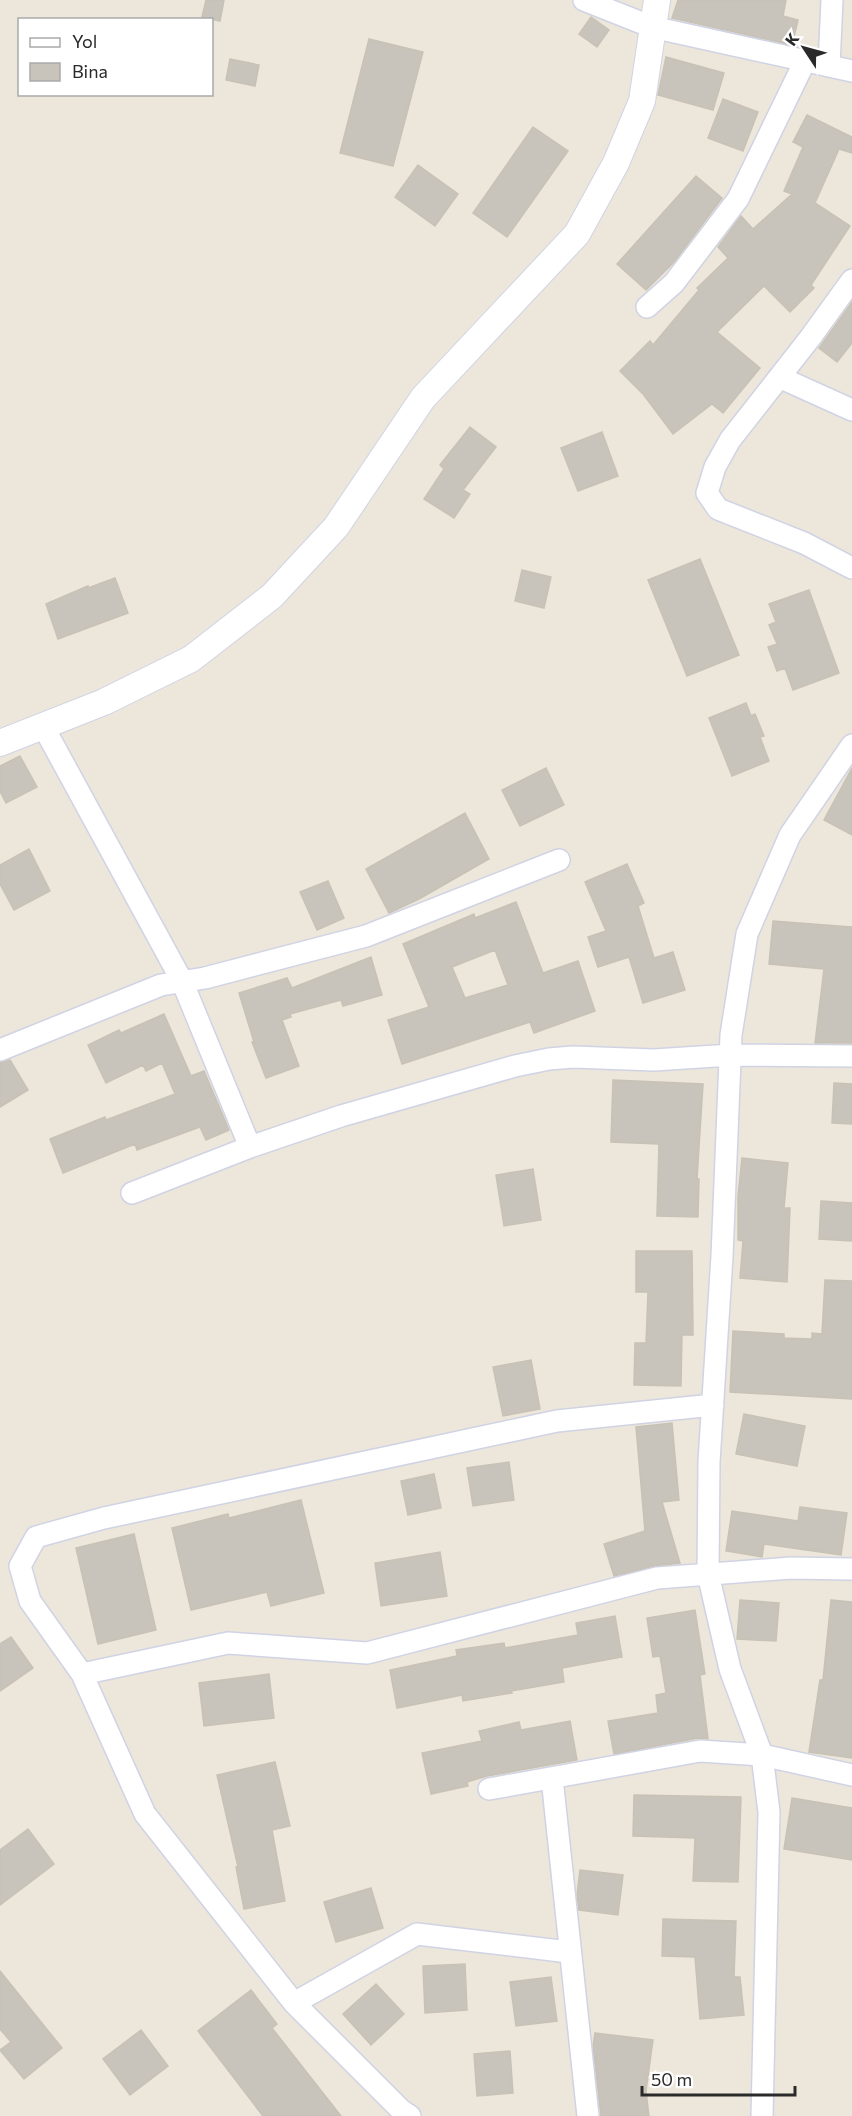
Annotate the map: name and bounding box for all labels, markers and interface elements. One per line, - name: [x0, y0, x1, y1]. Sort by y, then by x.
- legend: [18, 18, 213, 96]
- north arrow: [774, 18, 834, 78]
- text: K: [780, 29, 802, 49]
- text: Yol: [72, 30, 97, 52]
- text: Bina: [72, 60, 108, 82]
- scale bar: [642, 2059, 795, 2097]
- text: 50 m: [651, 2068, 692, 2090]

